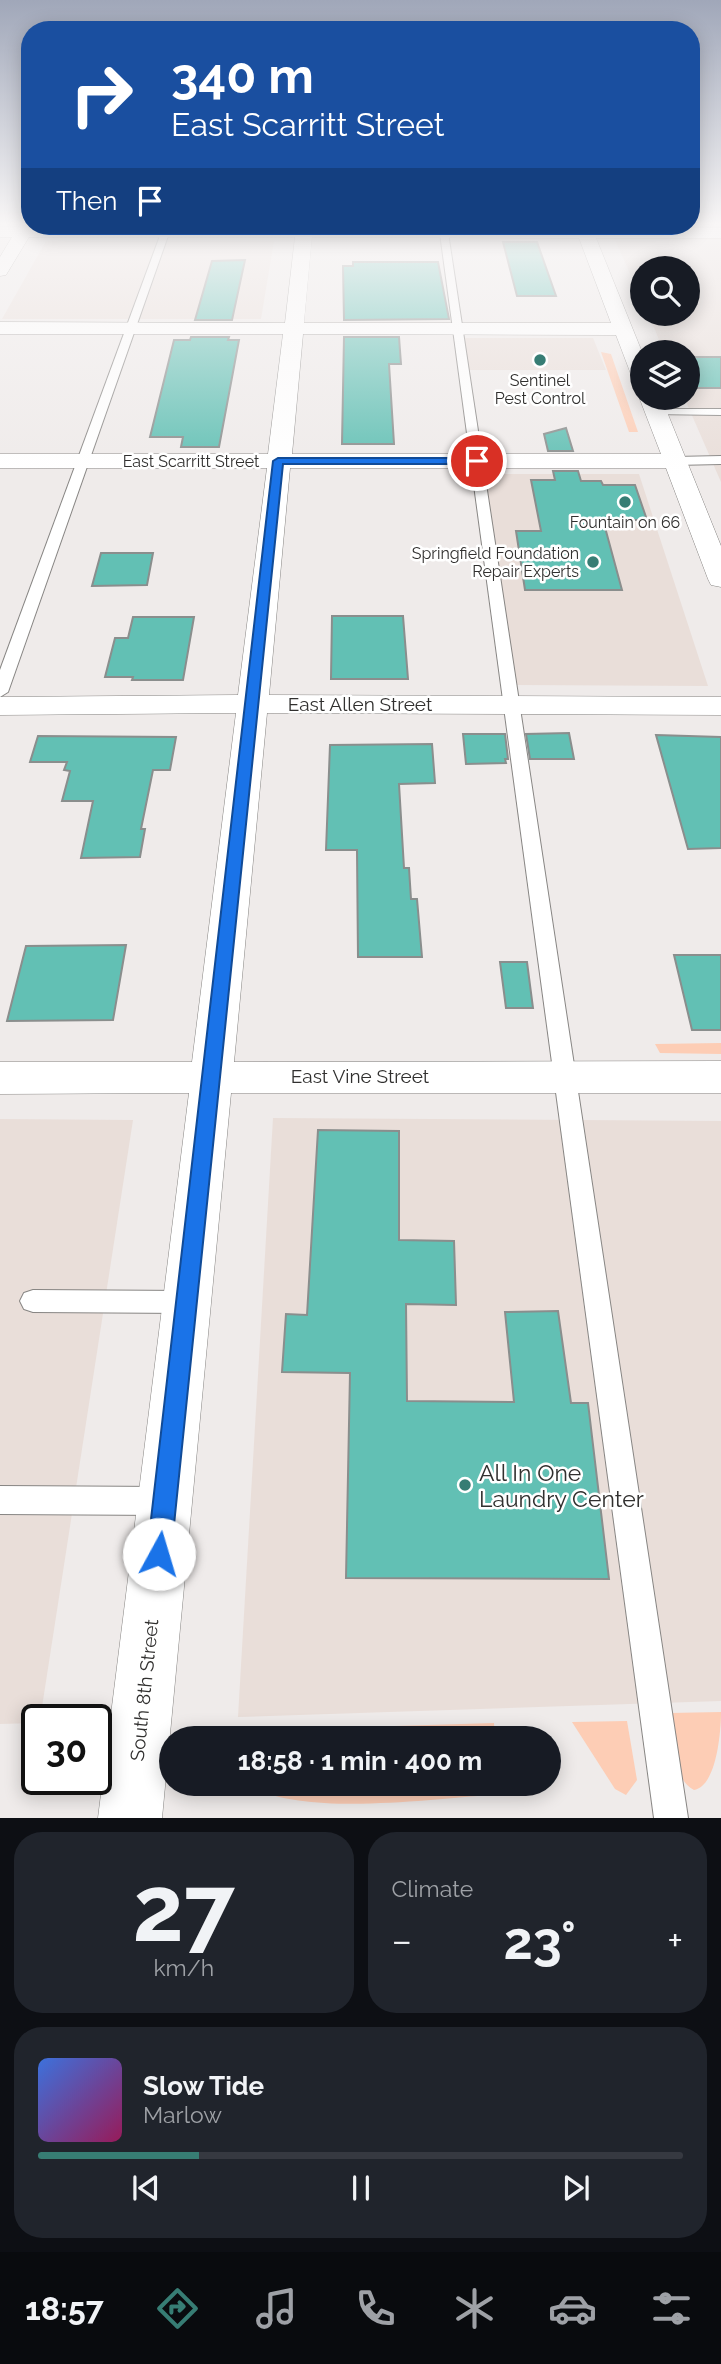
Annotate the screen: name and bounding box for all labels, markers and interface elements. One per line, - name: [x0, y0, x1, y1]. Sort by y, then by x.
- text: 340 m: [171, 47, 314, 104]
- icon: right: [56, 49, 147, 140]
- text: East Scarritt Street: [171, 106, 444, 143]
- icon: arrive: [131, 182, 169, 220]
- text: Then: [56, 186, 117, 216]
- map controls: [630, 256, 700, 410]
- button: search: [630, 256, 700, 326]
- button: layers: [630, 340, 700, 410]
- marker: Sentinel Pest Control: [532, 352, 548, 368]
- place label: Sentinel Pest Control: [495, 371, 586, 408]
- pin: [447, 431, 507, 491]
- icon: arrive: [458, 442, 496, 480]
- street label: East Scarritt Street: [123, 452, 260, 471]
- marker: Fountain on 66: [617, 494, 633, 510]
- place label: Fountain on 66: [570, 513, 680, 532]
- place label: Springfield Foundation Repair Experts: [412, 544, 579, 581]
- marker: Springfield Foundation Repair Experts: [585, 554, 601, 570]
- street label: East Allen Street: [288, 693, 433, 715]
- street label: East Vine Street: [291, 1065, 430, 1087]
- place label: All In One Laundry Center: [479, 1459, 644, 1512]
- marker: All In One Laundry Center: [457, 1477, 473, 1493]
- position arrow: [122, 1517, 196, 1591]
- street label: South 8th Street: [126, 1617, 162, 1762]
- speed limit sign: 30: [21, 1704, 112, 1795]
- text: 18:58 · 1 min · 400 m: [238, 1746, 482, 1776]
- text: 27: [133, 1855, 235, 1962]
- text: Climate: [392, 1875, 473, 1902]
- text: 23°: [503, 1910, 576, 1971]
- text: −: [392, 1918, 412, 1963]
- text: +: [667, 1918, 683, 1963]
- text: km/h: [153, 1954, 214, 1981]
- text: Slow Tide: [143, 2071, 264, 2101]
- text: Marlow: [143, 2101, 222, 2128]
- icon: previous: [127, 2169, 165, 2207]
- icon: pause: [342, 2169, 380, 2207]
- icon: next: [557, 2169, 595, 2207]
- icon: directions: [153, 2284, 202, 2333]
- icon: music: [252, 2284, 301, 2333]
- icon: phone: [351, 2284, 400, 2333]
- icon: climate: [450, 2284, 499, 2333]
- icon: car: [548, 2284, 597, 2333]
- icon: filters: [647, 2284, 696, 2333]
- text: 18:57: [25, 2290, 104, 2327]

